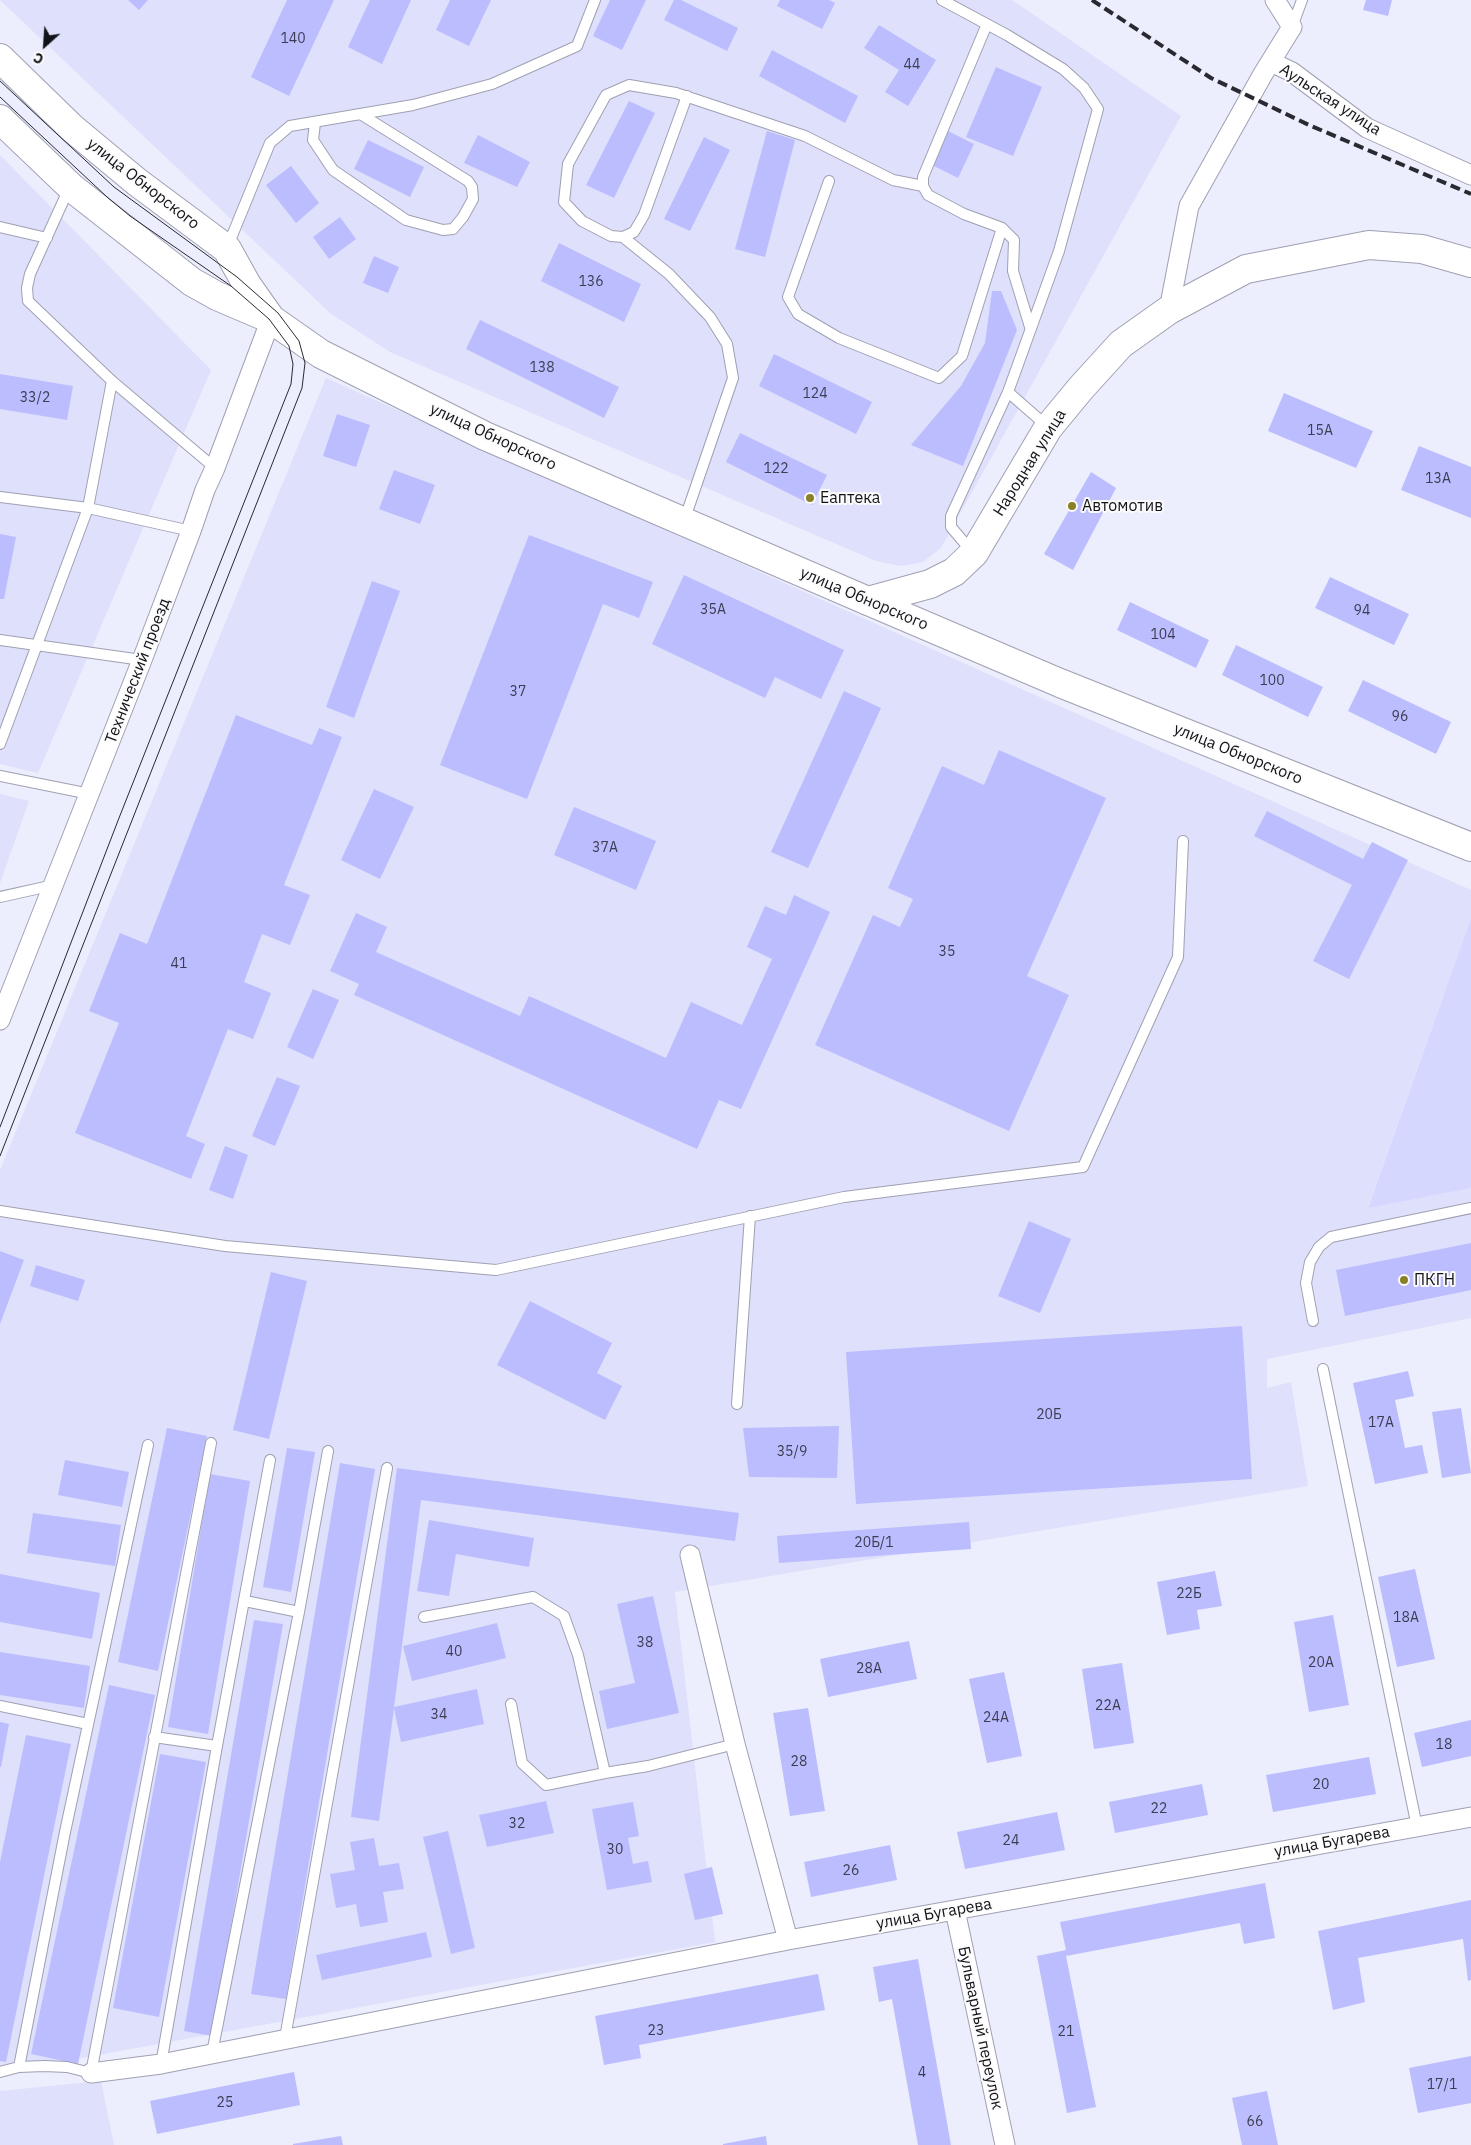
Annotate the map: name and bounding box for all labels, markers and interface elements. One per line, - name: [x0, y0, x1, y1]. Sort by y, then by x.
- north arrow: [20, 20, 70, 70]
- house number: 140: [280, 31, 306, 47]
- text: С: [30, 48, 46, 69]
- house number: 44: [904, 57, 920, 73]
- street label: Аульская улица: [1276, 60, 1384, 140]
- street label: улица Обнорского: [83, 134, 203, 234]
- house number: 136: [578, 274, 604, 290]
- house number: 138: [529, 360, 555, 376]
- house number: 124: [802, 386, 828, 402]
- house number: 33/2: [20, 390, 50, 406]
- street label: улица Обнорского: [427, 399, 559, 475]
- street label: Народная улица: [989, 406, 1071, 520]
- house number: 15А: [1307, 423, 1333, 439]
- house number: 122: [763, 461, 789, 477]
- house number: 13А: [1425, 471, 1451, 487]
- place label: Еаптека: [820, 488, 880, 508]
- marker: Еаптека: [804, 492, 816, 504]
- place label: Автомотив: [1082, 496, 1163, 516]
- marker: Автомотив: [1066, 500, 1078, 512]
- street label: улица Обнорского: [797, 563, 931, 635]
- street label: Технический проезд: [101, 596, 175, 746]
- house number: 35А: [700, 602, 726, 618]
- house number: 94: [1354, 603, 1370, 619]
- house number: 104: [1150, 627, 1176, 643]
- house number: 100: [1259, 673, 1285, 689]
- house number: 37: [510, 684, 526, 700]
- house number: 96: [1392, 709, 1408, 725]
- street label: улица Обнорского: [1171, 719, 1305, 789]
- house number: 37А: [592, 840, 618, 856]
- house number: 35: [939, 944, 955, 960]
- house number: 41: [171, 956, 187, 972]
- place label: ПКГН: [1414, 1270, 1455, 1290]
- marker: ПКГН: [1398, 1274, 1410, 1286]
- house number: 20Б: [1036, 1407, 1062, 1423]
- house number: 17А: [1368, 1415, 1394, 1431]
- house number: 35/9: [777, 1444, 807, 1460]
- house number: 20Б/1: [854, 1535, 894, 1551]
- house number: 22Б: [1176, 1586, 1202, 1602]
- house number: 18А: [1393, 1610, 1419, 1626]
- house number: 38: [637, 1635, 653, 1651]
- house number: 40: [446, 1644, 462, 1660]
- house number: 20А: [1308, 1655, 1334, 1671]
- house number: 28А: [856, 1661, 882, 1677]
- house number: 22А: [1095, 1698, 1121, 1714]
- house number: 34: [431, 1707, 447, 1723]
- house number: 24А: [983, 1710, 1009, 1726]
- house number: 18: [1436, 1737, 1452, 1753]
- house number: 28: [791, 1754, 807, 1770]
- house number: 20: [1313, 1777, 1329, 1793]
- house number: 22: [1151, 1801, 1167, 1817]
- house number: 32: [509, 1816, 525, 1832]
- street label: улица Бугарева: [1273, 1822, 1391, 1862]
- house number: 24: [1003, 1833, 1019, 1849]
- house number: 30: [607, 1842, 623, 1858]
- house number: 26: [843, 1863, 859, 1879]
- street label: улица Бугарева: [875, 1894, 993, 1934]
- street label: Бульварный переулок: [953, 1945, 1007, 2111]
- house number: 23: [648, 2023, 664, 2039]
- house number: 21: [1058, 2024, 1074, 2040]
- house number: 4: [918, 2065, 926, 2081]
- house number: 17/1: [1427, 2077, 1457, 2093]
- house number: 25: [217, 2095, 233, 2111]
- house number: 66: [1247, 2114, 1263, 2130]

